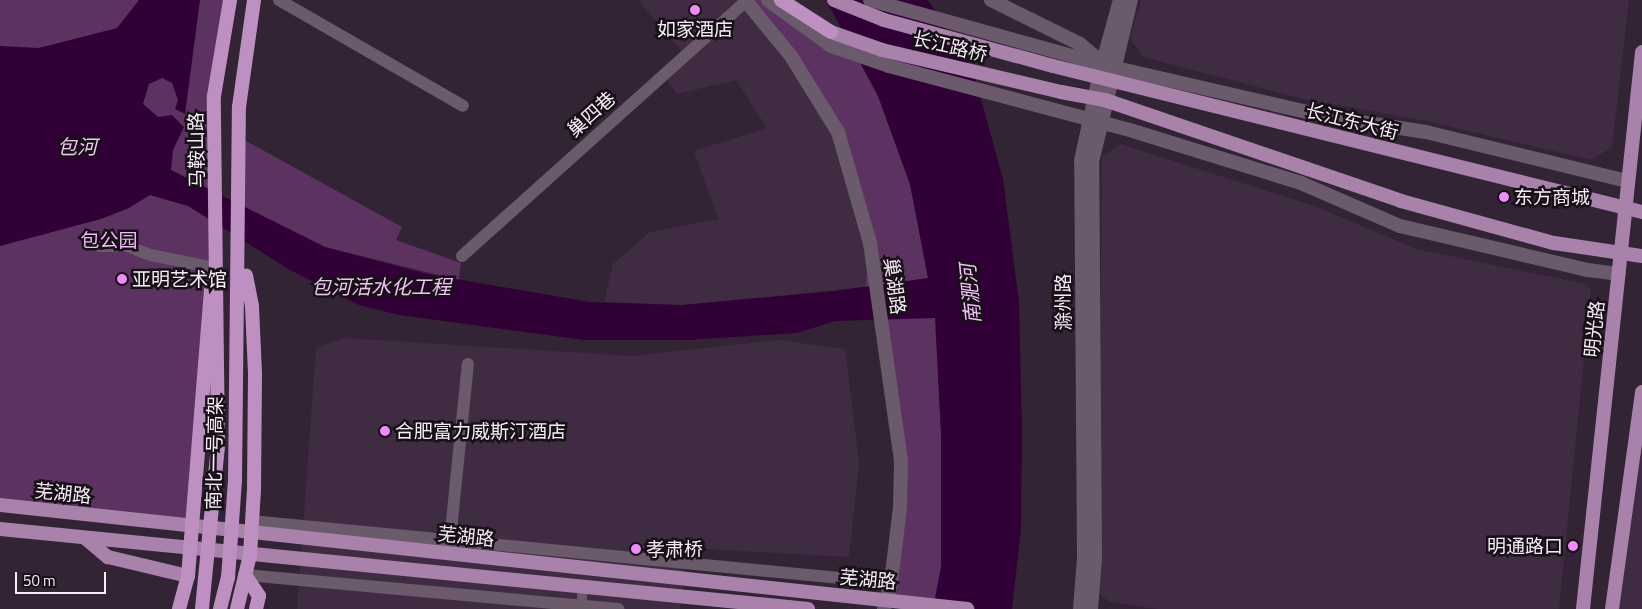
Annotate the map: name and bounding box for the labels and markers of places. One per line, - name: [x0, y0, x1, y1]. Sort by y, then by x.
- marker: 如家酒店: [689, 4, 701, 16]
- place label: 如家酒店: [657, 18, 733, 40]
- place label: 东方商城: [1514, 186, 1590, 208]
- marker: 东方商城: [1498, 191, 1510, 203]
- place label: 亚明艺术馆: [132, 268, 227, 290]
- marker: 亚明艺术馆: [116, 273, 128, 285]
- place label: 合肥富力威斯汀酒店: [395, 420, 566, 442]
- marker: 合肥富力威斯汀酒店: [379, 425, 391, 437]
- place label: 明通路口: [1487, 535, 1563, 557]
- place label: 孝肃桥: [646, 538, 703, 560]
- marker: 明通路口: [1567, 540, 1579, 552]
- marker: 孝肃桥: [630, 543, 642, 555]

